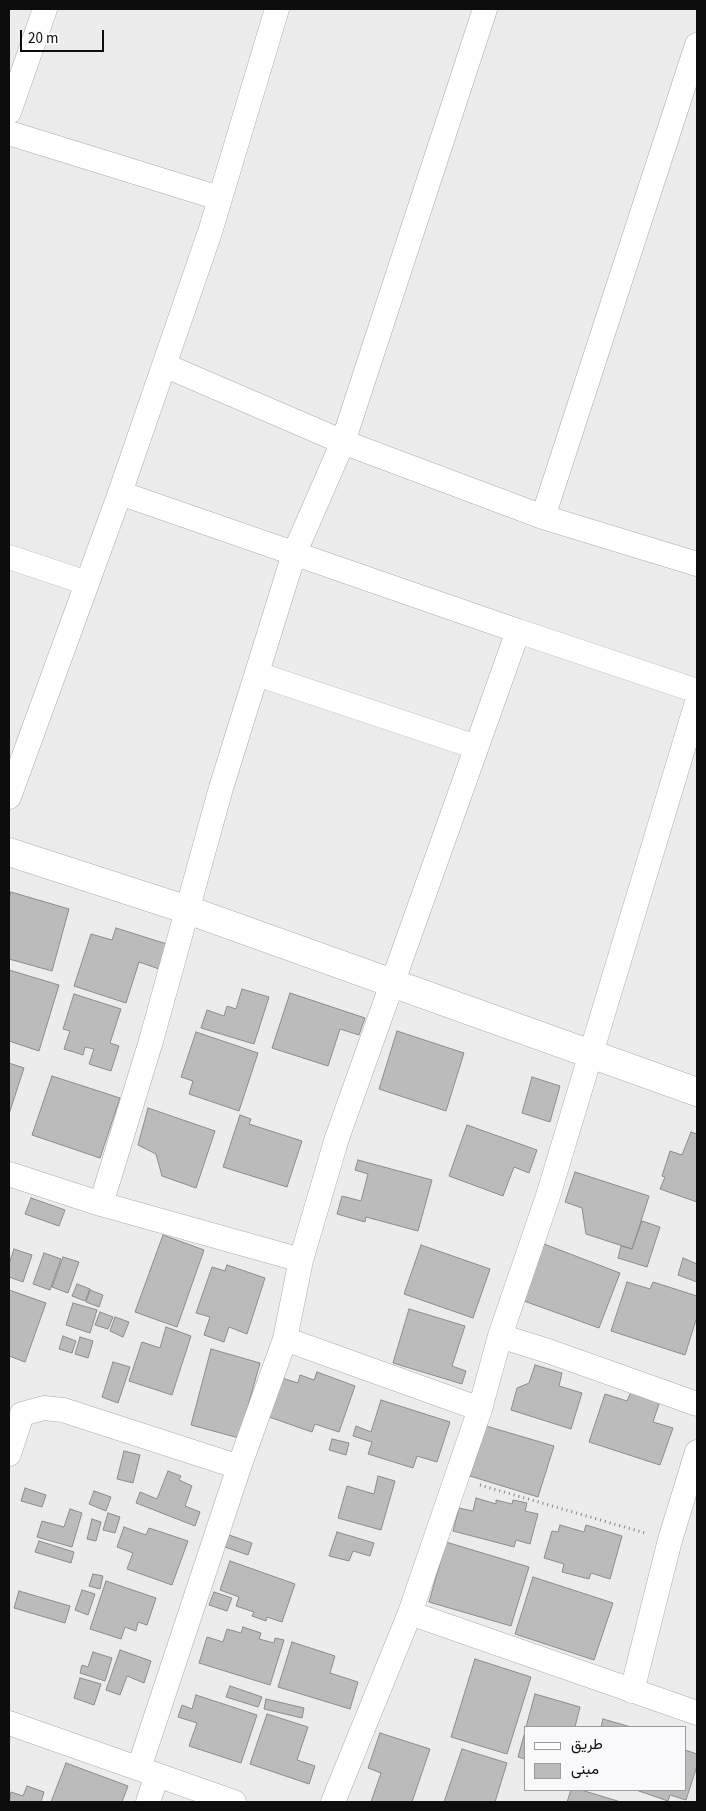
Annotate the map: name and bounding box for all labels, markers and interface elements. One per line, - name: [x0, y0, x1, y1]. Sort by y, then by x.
- scale bar: [22, 20, 106, 52]
- text: 20 m: [28, 28, 58, 49]
- legend: [524, 1726, 686, 1791]
- text: طريق: [571, 1734, 603, 1755]
- text: مبنى: [571, 1759, 599, 1780]

